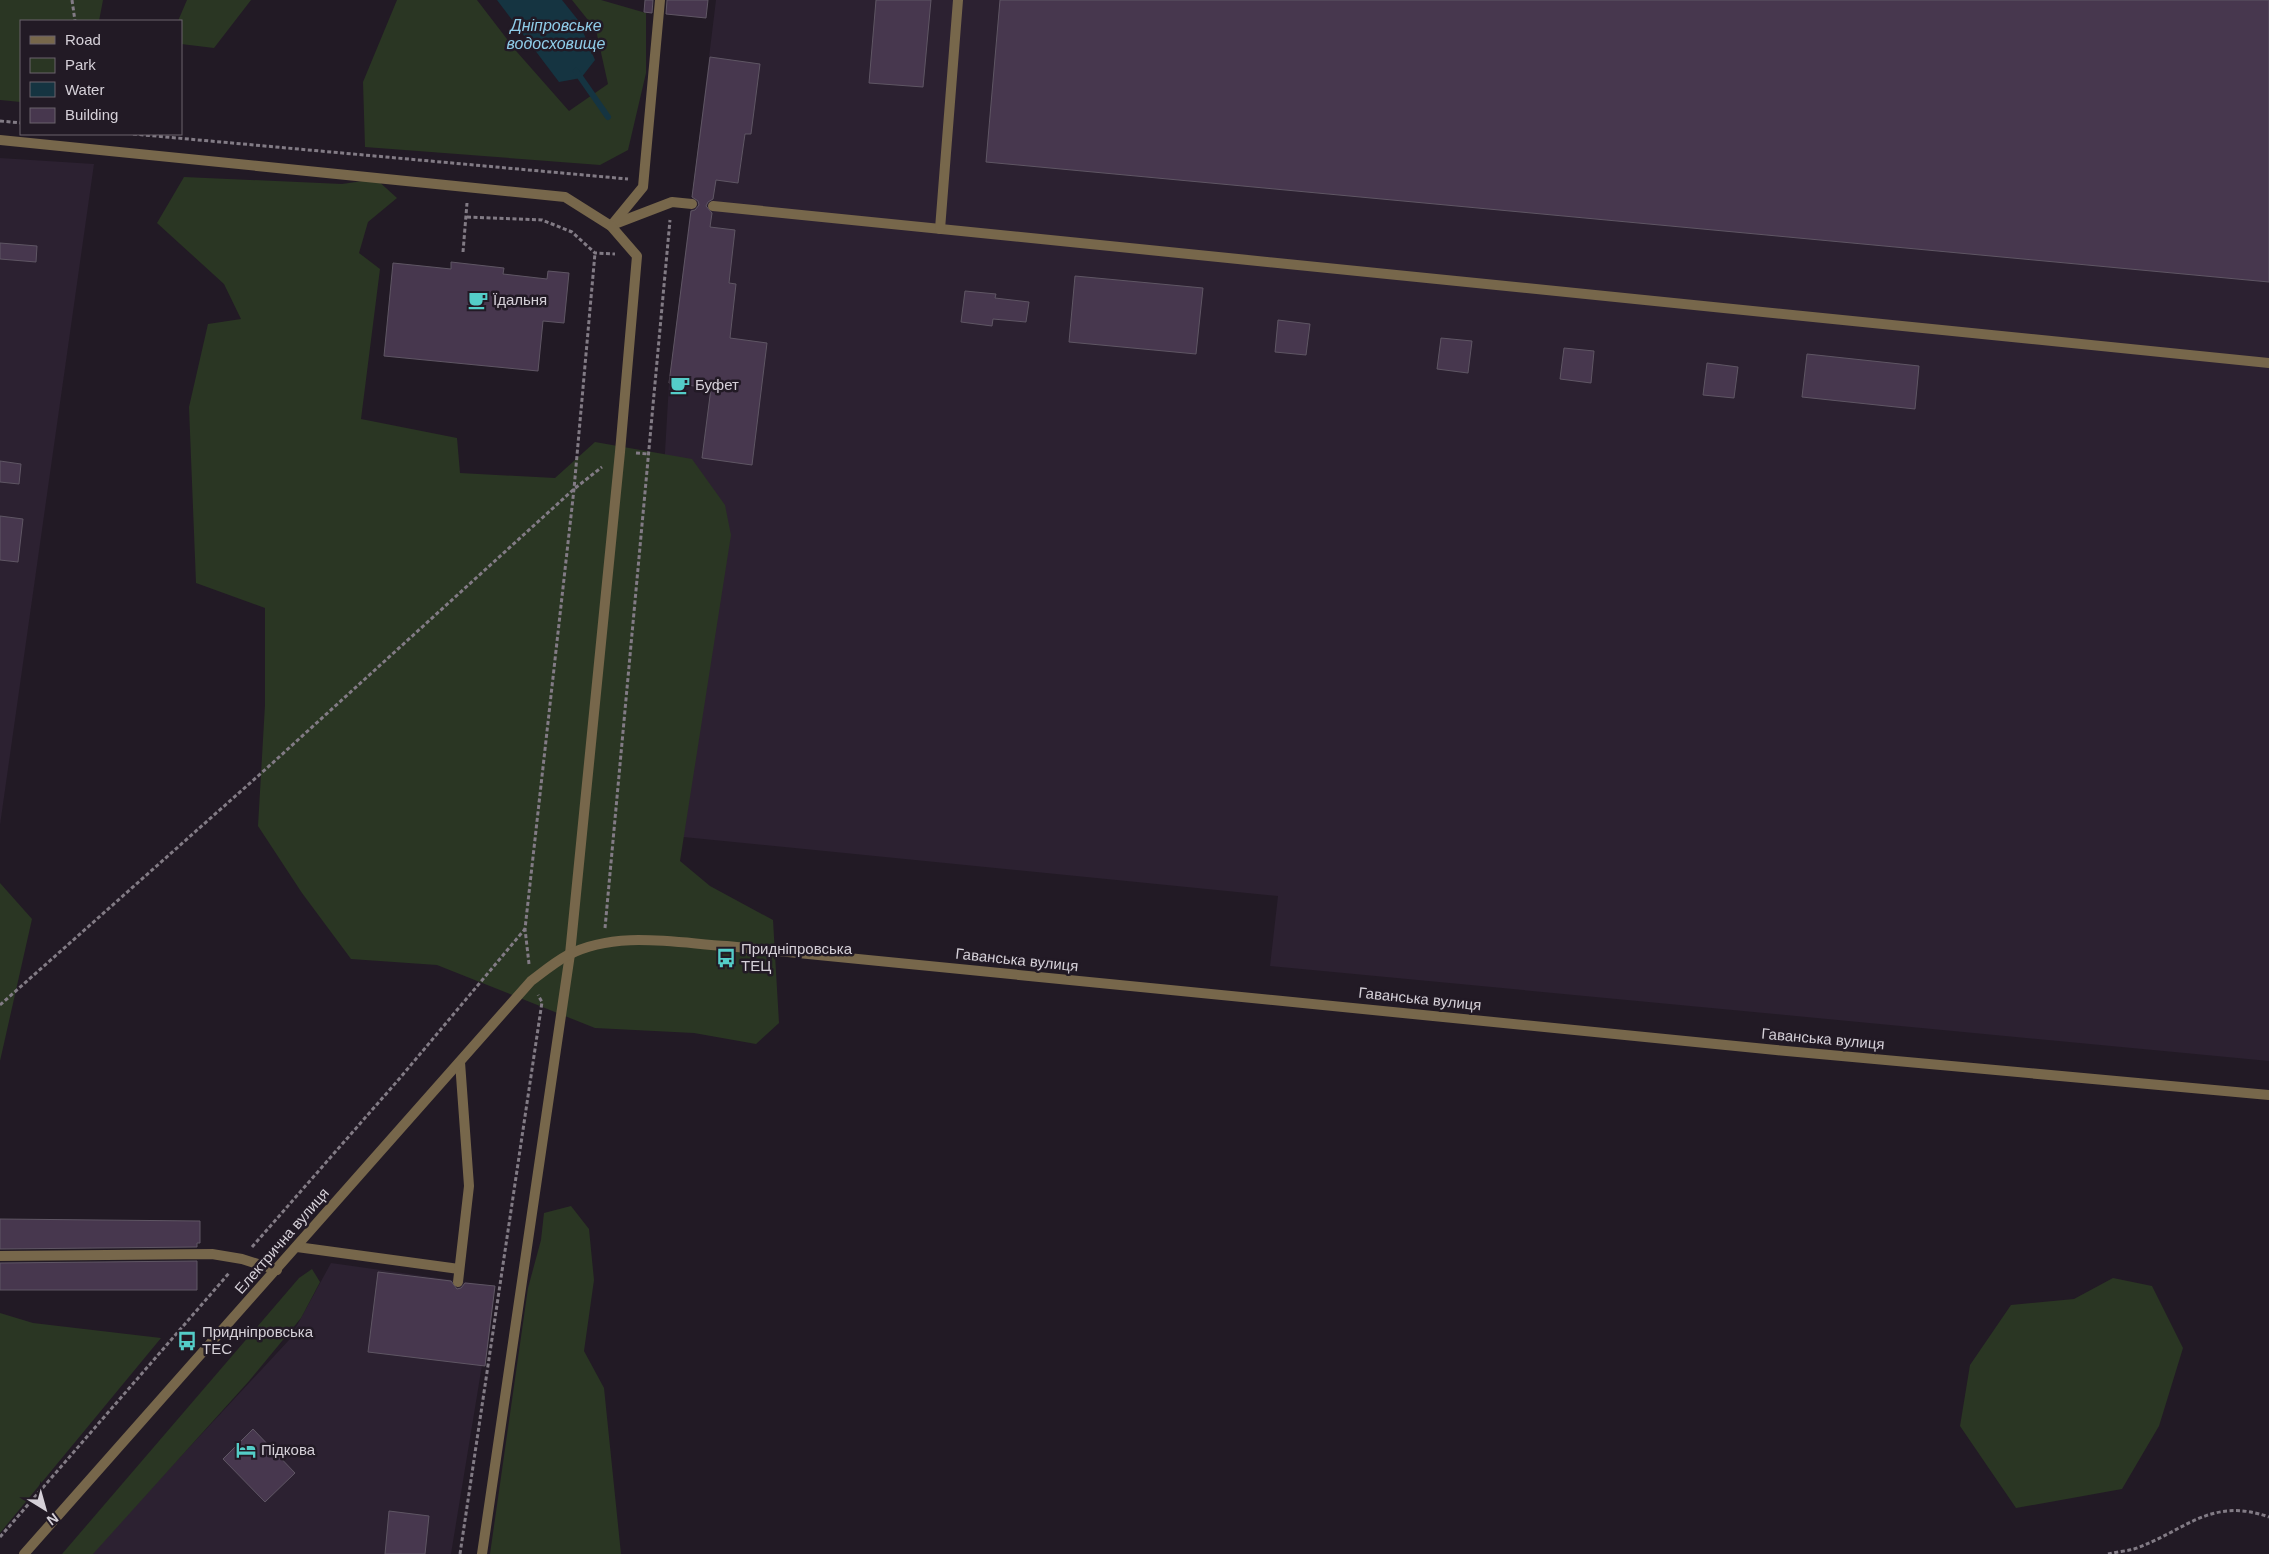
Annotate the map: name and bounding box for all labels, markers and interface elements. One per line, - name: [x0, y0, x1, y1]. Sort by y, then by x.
- water label: Дніпровське водосховище: [507, 17, 605, 52]
- legend: [20, 20, 182, 135]
- text: Road: [65, 31, 101, 48]
- text: Park: [65, 56, 96, 73]
- text: Water: [65, 81, 104, 98]
- text: Building: [65, 106, 118, 123]
- cafe icon: Їдальня: [467, 289, 489, 311]
- place label: Їдальня: [493, 291, 547, 308]
- cafe icon: Буфет: [669, 374, 691, 396]
- place label: Буфет: [695, 376, 739, 393]
- place label: Придніпровська ТЕЦ: [741, 940, 853, 974]
- street label: Гаванська вулиця: [955, 945, 1079, 974]
- bus stop icon: Придніпровська ТЕЦ: [715, 947, 737, 969]
- street label: Гаванська вулиця: [1358, 984, 1482, 1013]
- street label: Гаванська вулиця: [1761, 1025, 1885, 1052]
- street label: Електрична вулиця: [231, 1184, 332, 1297]
- place label: Придніпровська ТЕС: [202, 1323, 314, 1357]
- bus stop icon: Придніпровська ТЕС: [176, 1330, 198, 1352]
- hotel icon: Підкова: [235, 1439, 257, 1461]
- place label: Підкова: [261, 1441, 316, 1458]
- north arrow: [20, 1484, 70, 1534]
- text: N: [44, 1510, 62, 1529]

